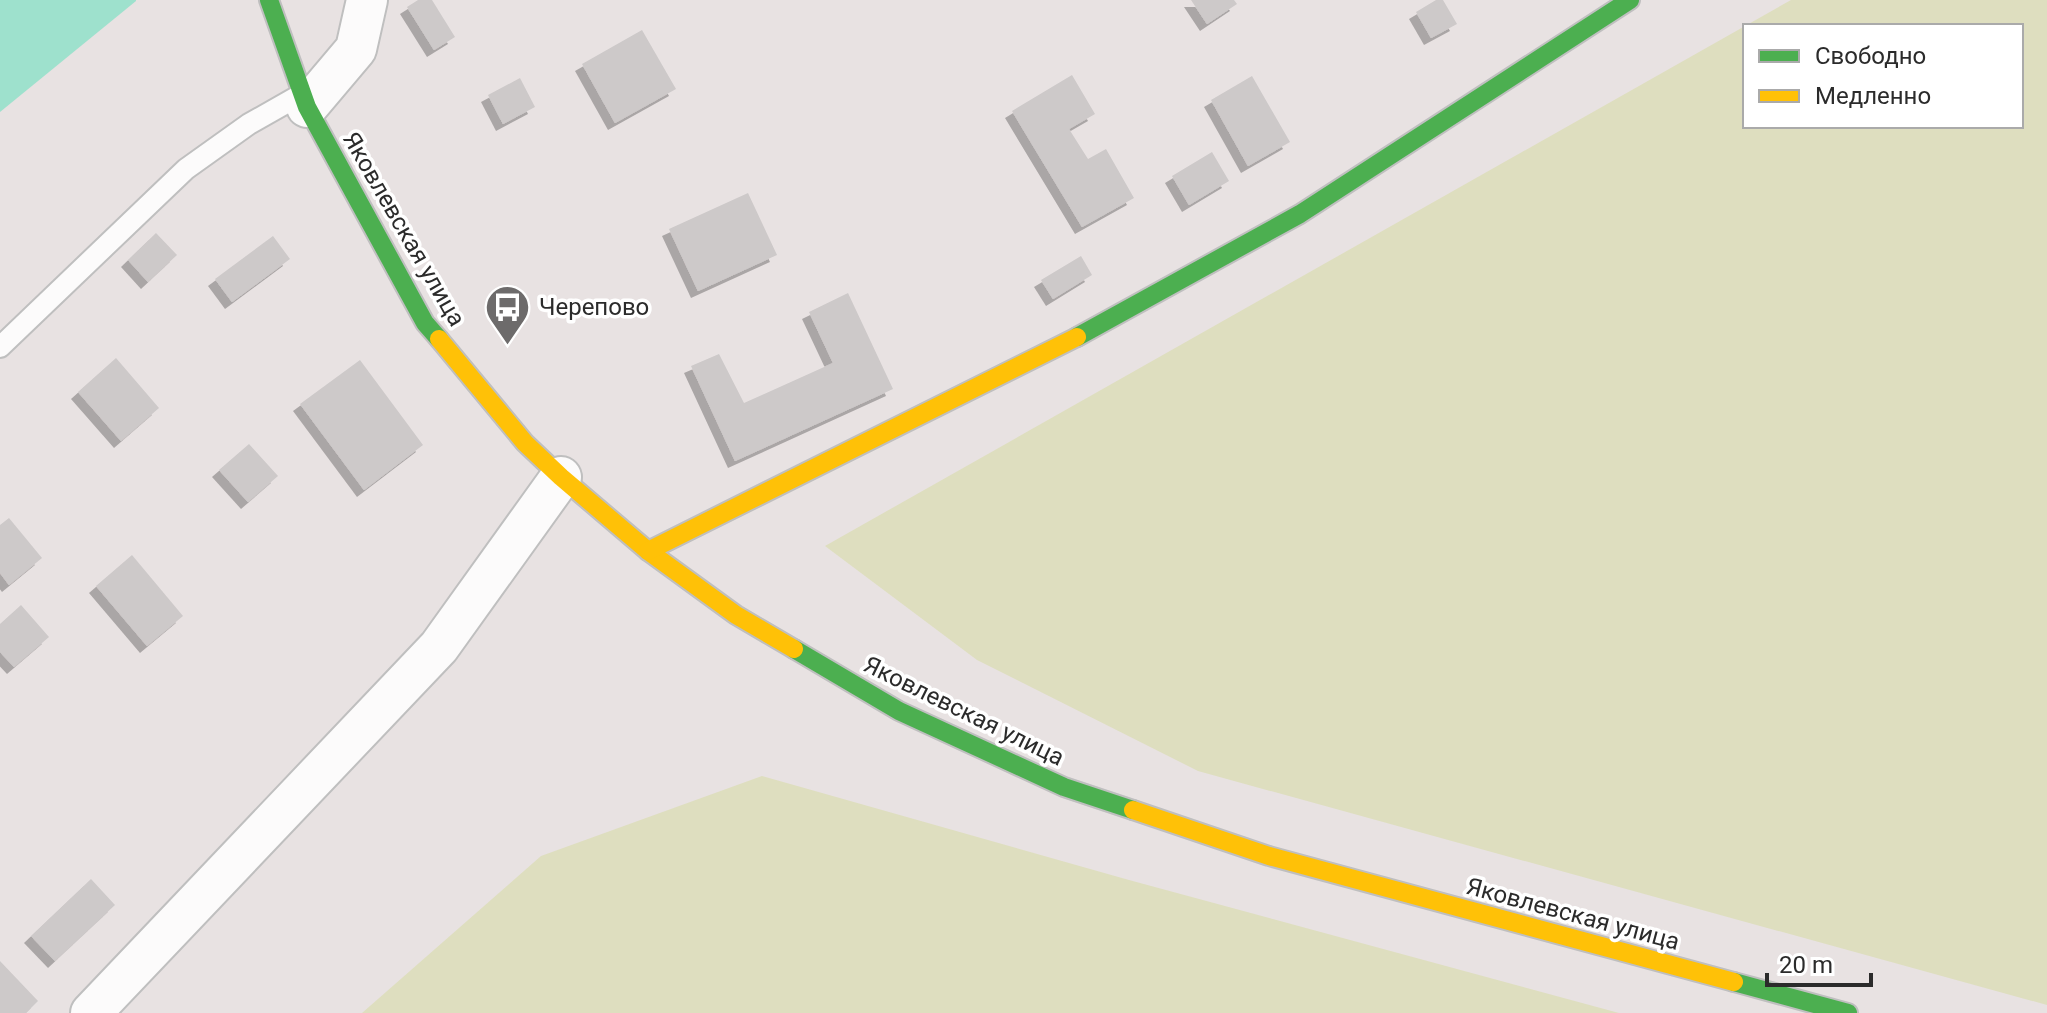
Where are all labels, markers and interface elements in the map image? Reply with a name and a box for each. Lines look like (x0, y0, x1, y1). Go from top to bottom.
legend (1743, 24, 2023, 128)
text: Свободно (1815, 42, 1926, 70)
text: Медленно (1815, 82, 1931, 110)
street label: Яковлевская улица (337, 127, 471, 331)
bus stop icon: Черепово (484, 283, 532, 346)
place label: Черепово (539, 293, 649, 321)
street label: Яковлевская улица (859, 650, 1069, 772)
street label: Яковлевская улица (1463, 872, 1683, 956)
scale bar (1767, 937, 1871, 987)
text: 20 m (1779, 951, 1833, 979)

